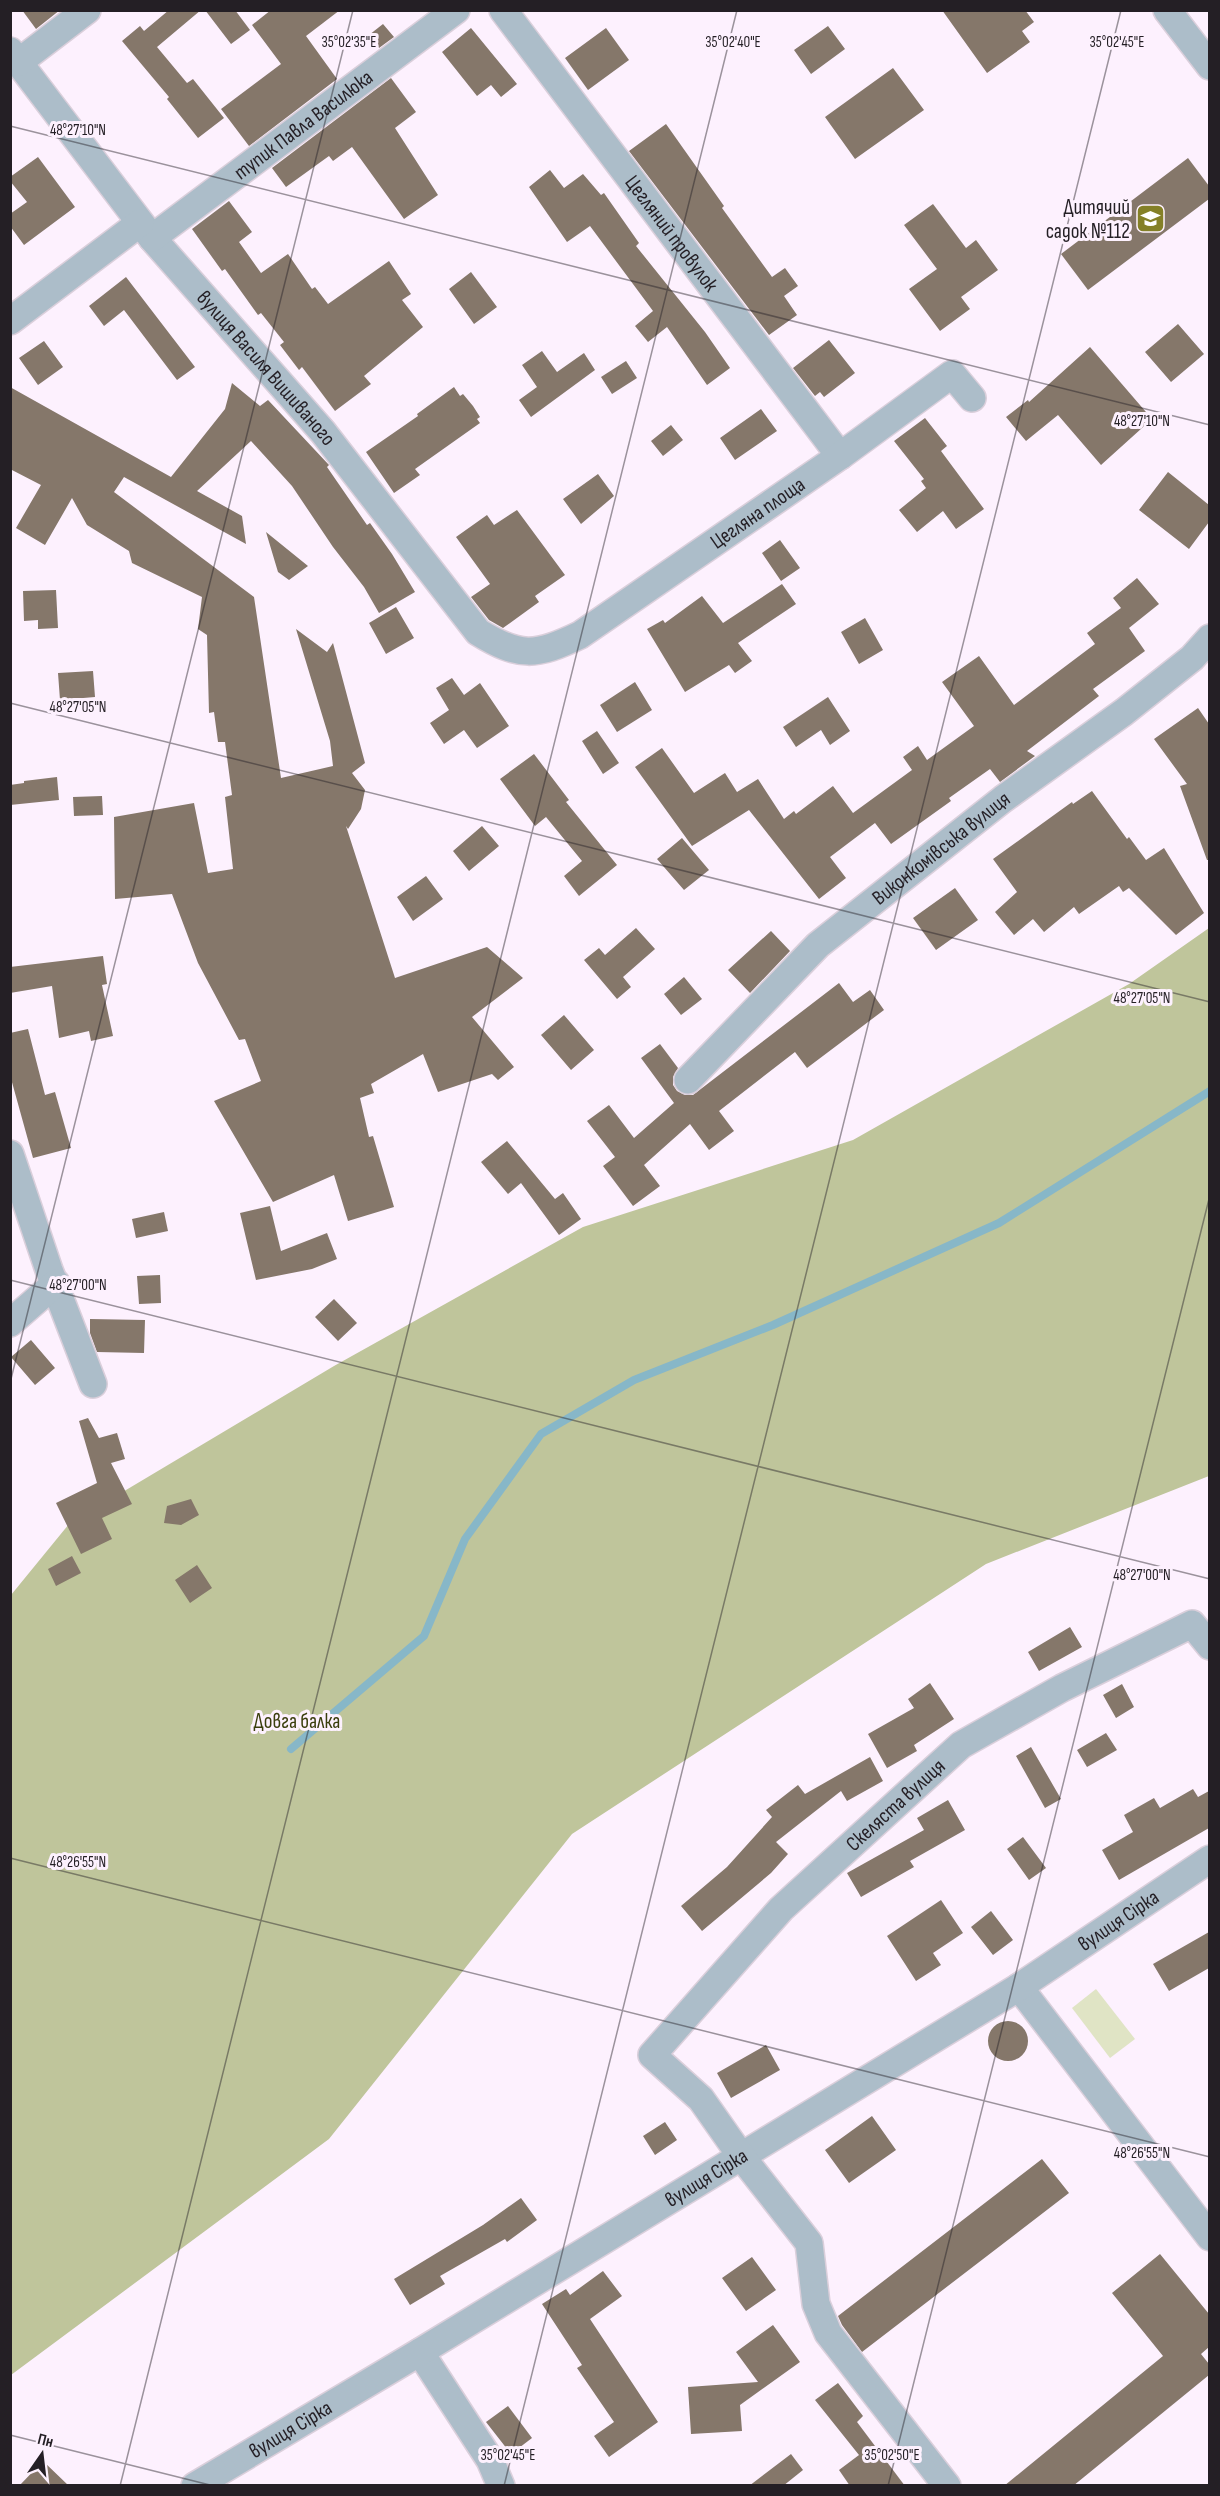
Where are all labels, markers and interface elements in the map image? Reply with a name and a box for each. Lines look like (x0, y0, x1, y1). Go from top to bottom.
text: 35°02'35"E (322, 33, 376, 52)
text: 35°02'40"E (705, 33, 761, 52)
text: 35°02'45"E (1090, 33, 1144, 52)
street label: тупик Павла Василюка (229, 65, 378, 185)
text: 48°27'10"N (50, 121, 106, 140)
street label: Цегляний провулок (619, 171, 723, 297)
place label: Дитячий садок №112 (1046, 195, 1130, 244)
school or university icon: Дитячий садок №112 (1135, 203, 1167, 235)
street label: вулиця Василя Вишиваного (191, 286, 341, 451)
text: 48°27'10"N (1114, 412, 1170, 431)
street label: Цегляна площа (706, 472, 810, 555)
text: 48°27'05"N (50, 698, 106, 717)
street label: Виконкомівська вулиця (867, 786, 1015, 910)
text: 48°27'05"N (1114, 989, 1170, 1008)
text: 48°27'00"N (49, 1276, 107, 1295)
text: 48°27'00"N (1113, 1566, 1171, 1585)
park label: Довга балка (254, 1709, 340, 1734)
street label: Скеляста вулиця (841, 1754, 950, 1857)
text: 48°26'55"N (50, 1853, 106, 1872)
street label: вулиця Сірка (1074, 1885, 1164, 1957)
street label: вулиця Сірка (661, 2143, 752, 2213)
text: 48°26'55"N (1114, 2144, 1170, 2163)
street label: вулиця Сірка (245, 2395, 337, 2464)
north arrow (12, 2424, 72, 2484)
text: Пн (35, 2430, 55, 2452)
text: 35°02'45"E (481, 2446, 535, 2465)
text: 35°02'50"E (864, 2446, 920, 2465)

